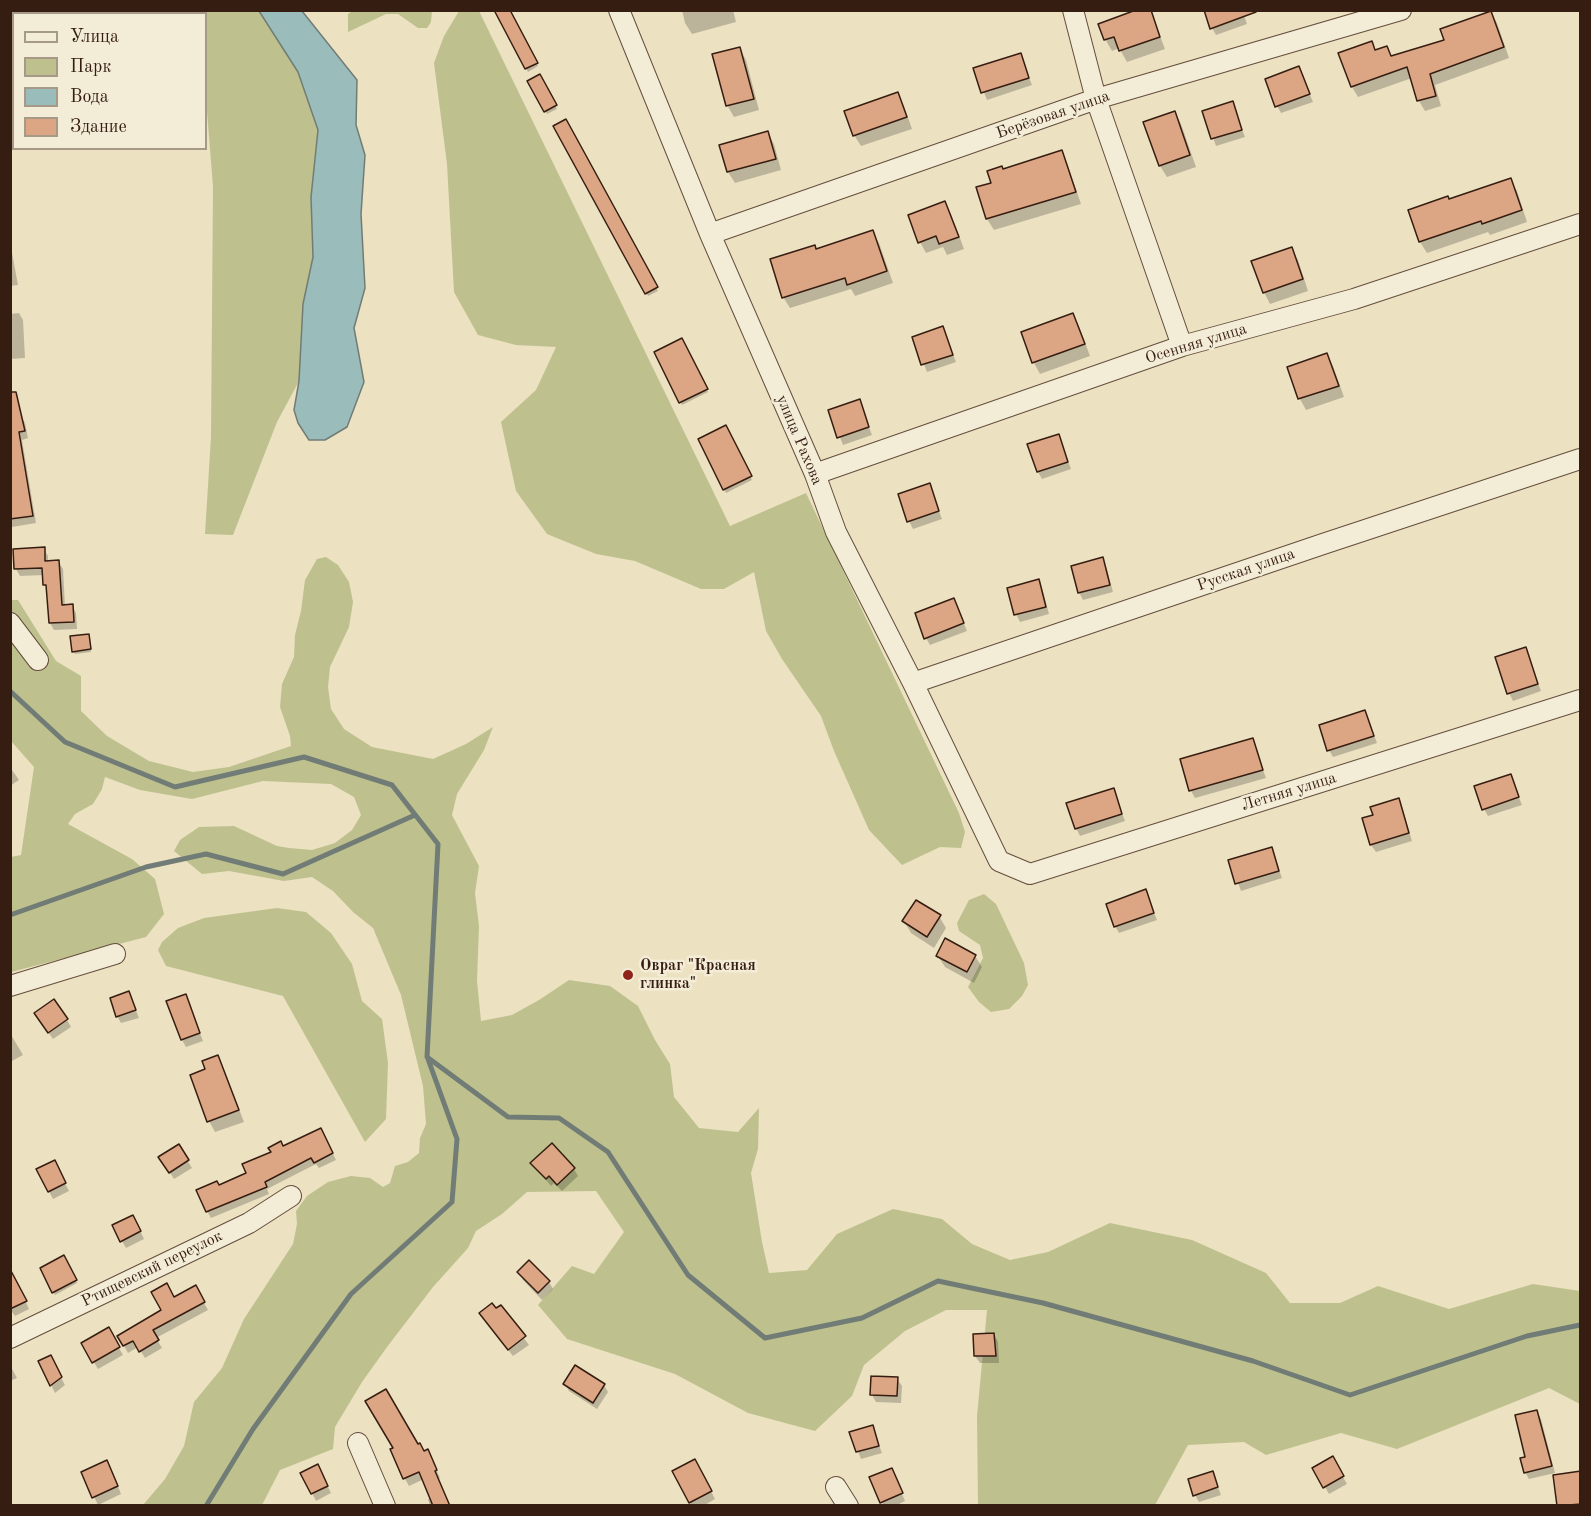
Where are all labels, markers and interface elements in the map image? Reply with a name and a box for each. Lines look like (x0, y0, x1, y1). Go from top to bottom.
legend (12, 12, 207, 150)
text: Улица (70, 28, 119, 46)
text: Парк (70, 58, 111, 76)
street label: Берёзовая улица (994, 87, 1112, 143)
text: Вода (70, 88, 109, 106)
text: Здание (70, 118, 127, 136)
street label: Осенняя улица (1143, 319, 1249, 369)
street label: улица Рахова (771, 392, 827, 488)
street label: Русская улица (1195, 544, 1297, 596)
street label: Летняя улица (1239, 768, 1339, 816)
place label: Овраг "Красная глинка" (640, 956, 756, 994)
marker: Овраг "Красная глинка" (621, 968, 635, 982)
street label: Ртищевский переулок (78, 1227, 226, 1311)

